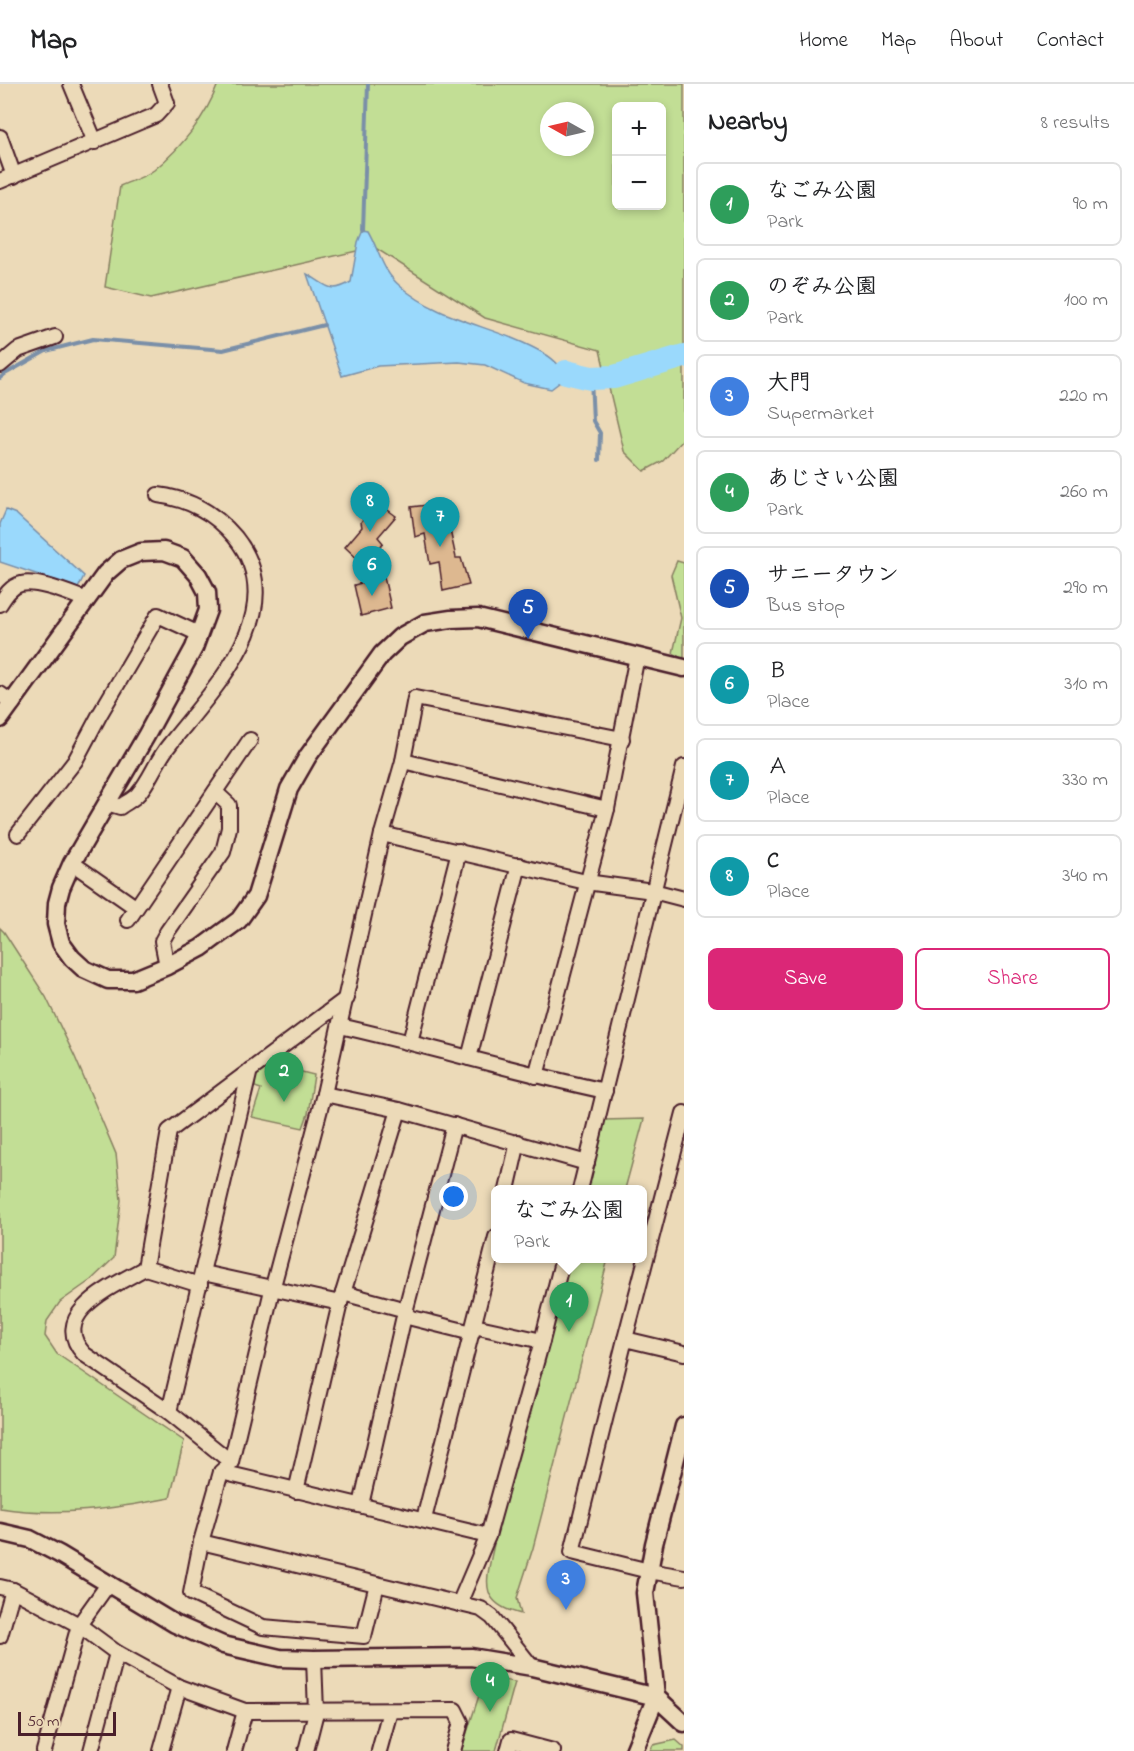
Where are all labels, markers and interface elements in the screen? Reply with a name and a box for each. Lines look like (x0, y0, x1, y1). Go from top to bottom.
text: Map (30, 21, 77, 62)
text: Home (799, 26, 848, 56)
text: Map (881, 26, 916, 56)
text: About (949, 26, 1003, 56)
text: Contact (1036, 26, 1104, 56)
north arrow (540, 102, 594, 156)
map controls (612, 102, 666, 210)
button: + (612, 102, 666, 156)
text: Nearby (708, 104, 787, 142)
text: 8 results (1041, 109, 1110, 138)
button: − (612, 156, 666, 210)
text: なごみ公園 (767, 176, 877, 208)
text: 1 (726, 190, 733, 219)
text: 90 m (1073, 190, 1108, 219)
text: Park (767, 208, 803, 237)
text: のぞみ公園 (767, 272, 877, 304)
text: 2 (725, 286, 734, 315)
text: 100 m (1064, 286, 1108, 315)
text: Park (767, 304, 803, 333)
text: 大門 (767, 368, 811, 400)
text: 3 (725, 382, 734, 411)
text: 220 m (1059, 382, 1108, 411)
text: Supermarket (767, 400, 874, 429)
text: あじさい公園 (767, 464, 899, 496)
text: 4 (725, 478, 734, 507)
text: 260 m (1060, 478, 1108, 507)
pin: 8 (350, 482, 389, 532)
text: Park (767, 496, 803, 525)
pin: 7 (420, 498, 460, 547)
pin: 6 (352, 546, 392, 596)
text: サニータウン (767, 560, 899, 592)
text: 5 (724, 574, 735, 603)
text: 290 m (1063, 574, 1108, 603)
pin: 5 (508, 590, 548, 639)
text: Bus stop (767, 592, 845, 621)
text: Ｂ (767, 656, 789, 688)
text: 6 (725, 670, 734, 699)
text: 310 m (1064, 670, 1108, 699)
text: Place (767, 688, 809, 717)
text: Ａ (767, 752, 789, 784)
text: 7 (725, 766, 734, 795)
text: 330 m (1062, 766, 1108, 795)
text: Place (767, 784, 809, 813)
text: C (767, 846, 779, 878)
text: 8 (726, 862, 733, 891)
text: 340 m (1062, 862, 1108, 891)
text: Place (767, 878, 809, 907)
button: Save (708, 948, 903, 1010)
button: Share (915, 948, 1110, 1010)
pin: 2 (264, 1052, 304, 1102)
your location (439, 1182, 468, 1211)
popup (491, 1185, 647, 1263)
text: なごみ公園 (514, 1196, 624, 1228)
text: Park (514, 1228, 550, 1257)
pin: 1 (550, 1282, 588, 1332)
pin: 3 (546, 1560, 586, 1610)
pin: 4 (470, 1662, 510, 1712)
scale bar (18, 1709, 116, 1736)
text: 50 m (27, 1710, 59, 1734)

